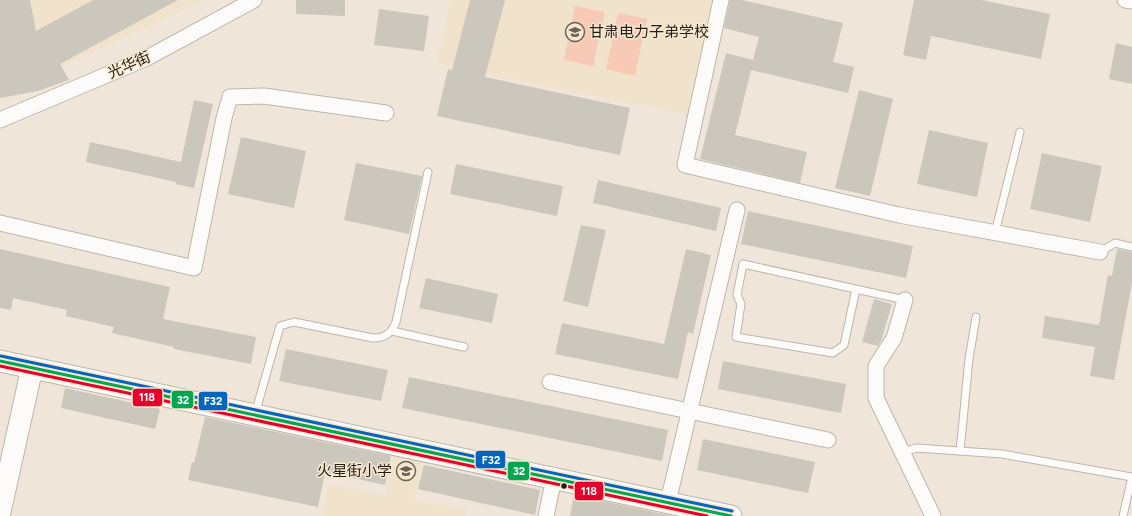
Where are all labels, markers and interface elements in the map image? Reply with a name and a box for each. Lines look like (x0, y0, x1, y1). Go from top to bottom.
school or university icon: 甘肃电力子弟学校 (564, 21, 586, 43)
place label: 甘肃电力子弟学校 (589, 23, 709, 41)
street label: 光华街 (105, 48, 153, 82)
line badge: 118 (132, 388, 163, 407)
line badge: 32 (171, 390, 194, 409)
text: 118 (139, 391, 155, 404)
line badge: F32 (198, 391, 228, 411)
text: 32 (177, 394, 189, 407)
text: F32 (204, 395, 222, 408)
line badge: F32 (475, 450, 506, 469)
text: F32 (482, 454, 500, 467)
school or university icon: 火星街小学 (395, 460, 417, 482)
line badge: 32 (507, 461, 530, 481)
place label: 火星街小学 (317, 462, 392, 480)
text: 32 (513, 465, 525, 478)
unlabelled marker (559, 481, 569, 491)
line badge: 118 (574, 481, 604, 501)
text: 118 (581, 485, 597, 498)

